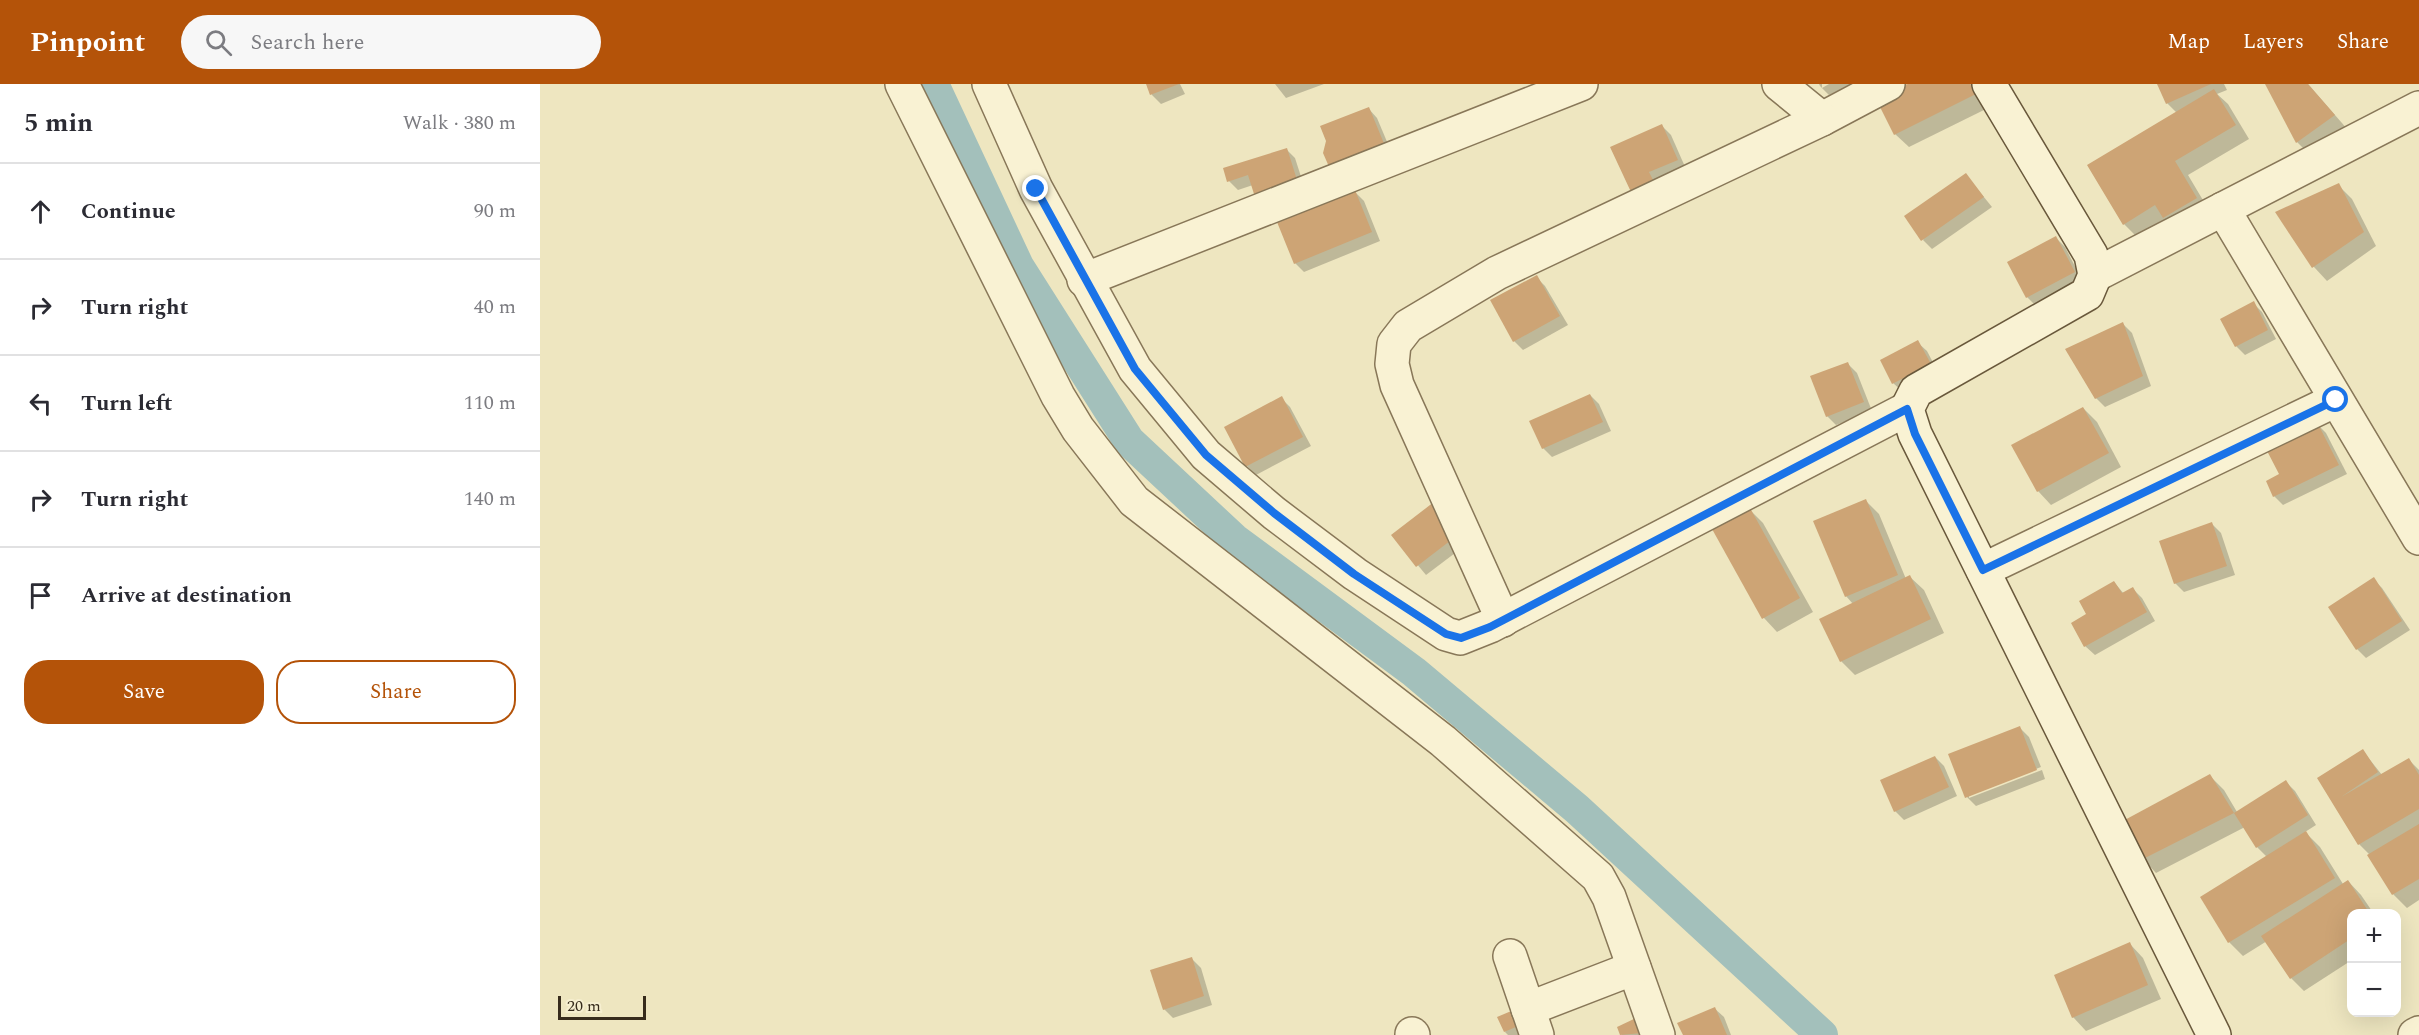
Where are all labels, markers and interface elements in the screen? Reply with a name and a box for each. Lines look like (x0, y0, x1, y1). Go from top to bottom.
search box (181, 15, 601, 69)
text: Pinpoint (30, 21, 145, 64)
icon: search (202, 26, 235, 59)
text: Search here (250, 26, 364, 59)
text: Map (2168, 26, 2210, 58)
text: Layers (2243, 26, 2304, 58)
text: Share (2337, 26, 2389, 58)
text: 5 min (24, 103, 93, 143)
text: Walk · 380 m (403, 108, 516, 138)
route end (1022, 175, 1048, 201)
icon: ahead (24, 195, 57, 228)
text: Continue (81, 195, 176, 228)
text: 90 m (474, 196, 516, 226)
icon: right (24, 291, 57, 324)
text: Turn right (81, 291, 188, 324)
text: 40 m (474, 292, 516, 322)
route start (2322, 386, 2348, 412)
icon: left (24, 387, 57, 420)
text: Turn left (81, 387, 173, 420)
text: 110 m (464, 388, 516, 418)
icon: right (24, 483, 57, 516)
text: Turn right (81, 483, 188, 516)
text: 140 m (464, 484, 516, 514)
icon: arrive (24, 579, 57, 612)
text: Arrive at destination (81, 579, 292, 612)
button: Save (24, 660, 264, 724)
button: Share (276, 660, 516, 724)
map controls (2347, 909, 2401, 1017)
button: + (2347, 909, 2401, 963)
button: − (2347, 963, 2401, 1017)
scale bar (558, 993, 646, 1020)
text: 20 m (567, 994, 601, 1018)

